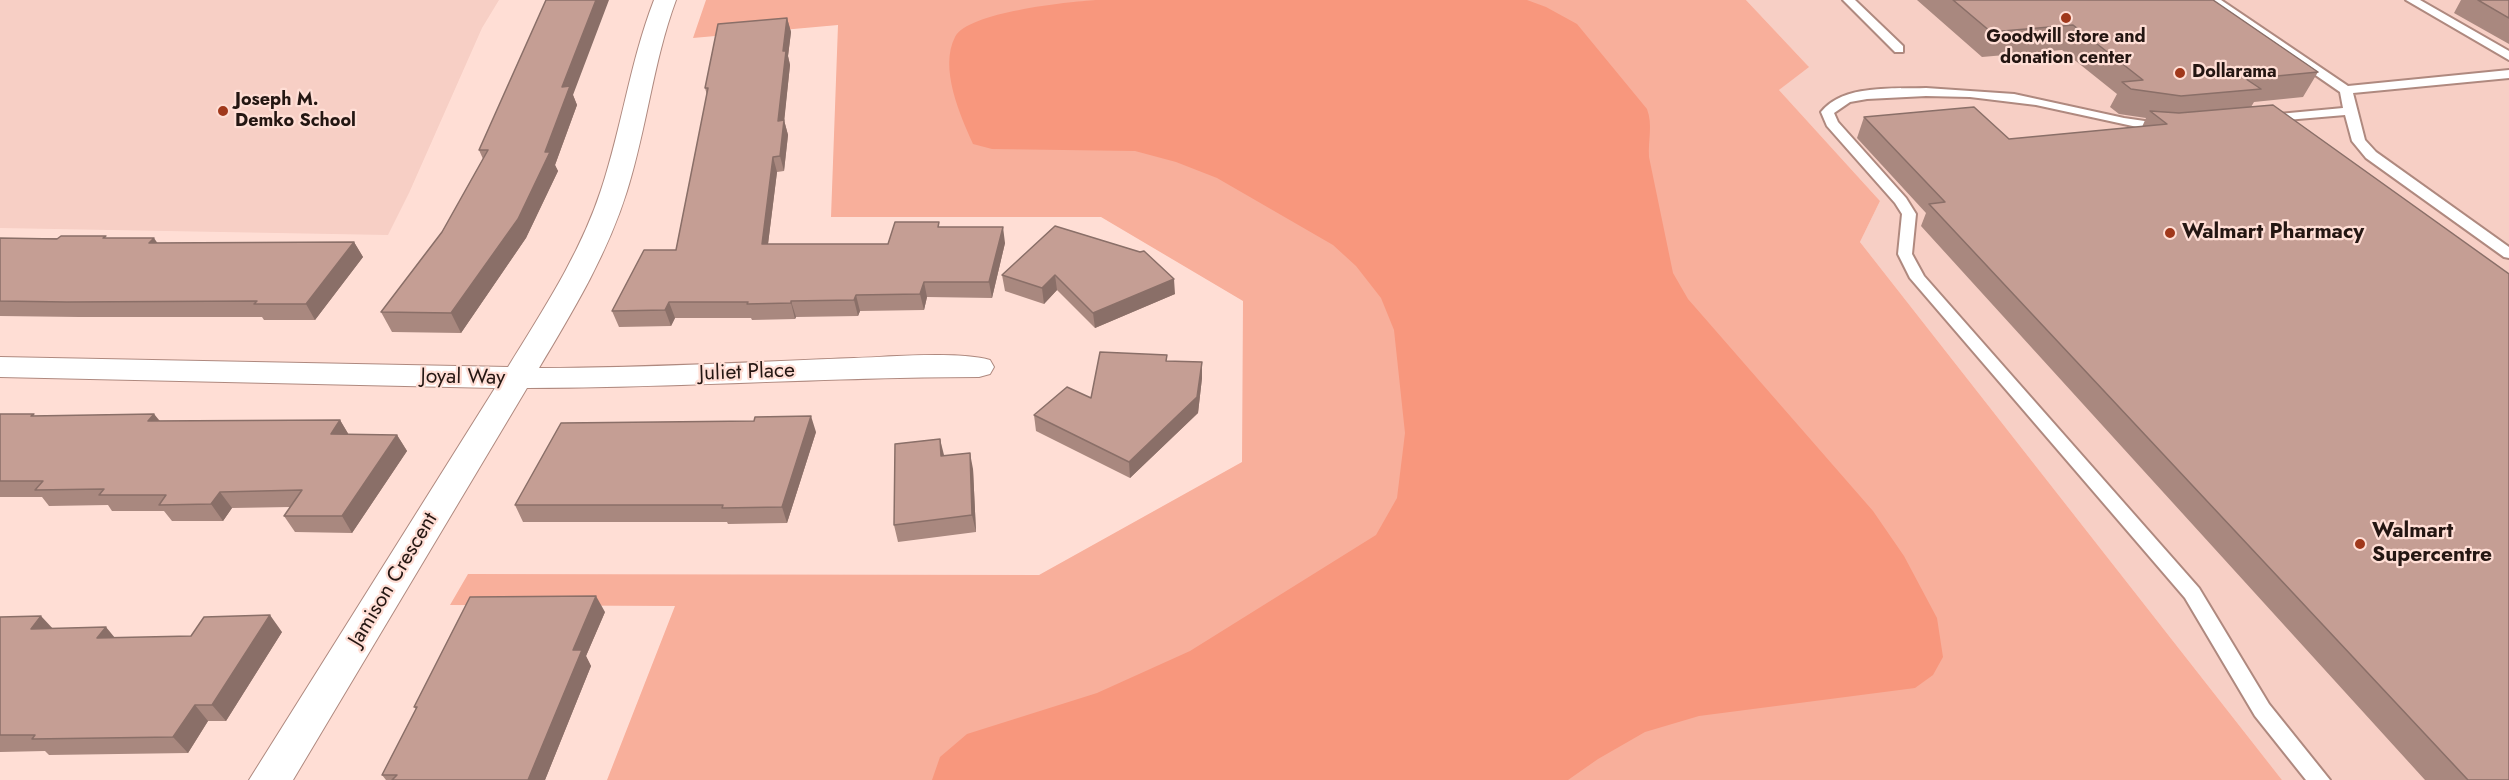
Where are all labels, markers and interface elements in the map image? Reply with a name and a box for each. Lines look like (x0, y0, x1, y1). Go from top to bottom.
marker: Goodwill store and donation center (2059, 11, 2073, 25)
place label: Goodwill store and donation center (1986, 27, 2146, 70)
place label: Dollarama (2192, 62, 2277, 84)
marker: Dollarama (2173, 66, 2187, 80)
place label: Joseph M. Demko School (235, 90, 356, 132)
marker: Joseph M. Demko School (216, 104, 230, 118)
place label: Walmart Pharmacy (2182, 220, 2364, 246)
marker: Walmart Pharmacy (2163, 226, 2177, 240)
street label: Juliet Place (699, 359, 795, 387)
street label: Joyal Way (420, 365, 506, 391)
street label: Jamison Crescent (344, 508, 444, 652)
place label: Walmart Supercentre (2372, 519, 2492, 569)
marker: Walmart Supercentre (2353, 537, 2367, 551)

